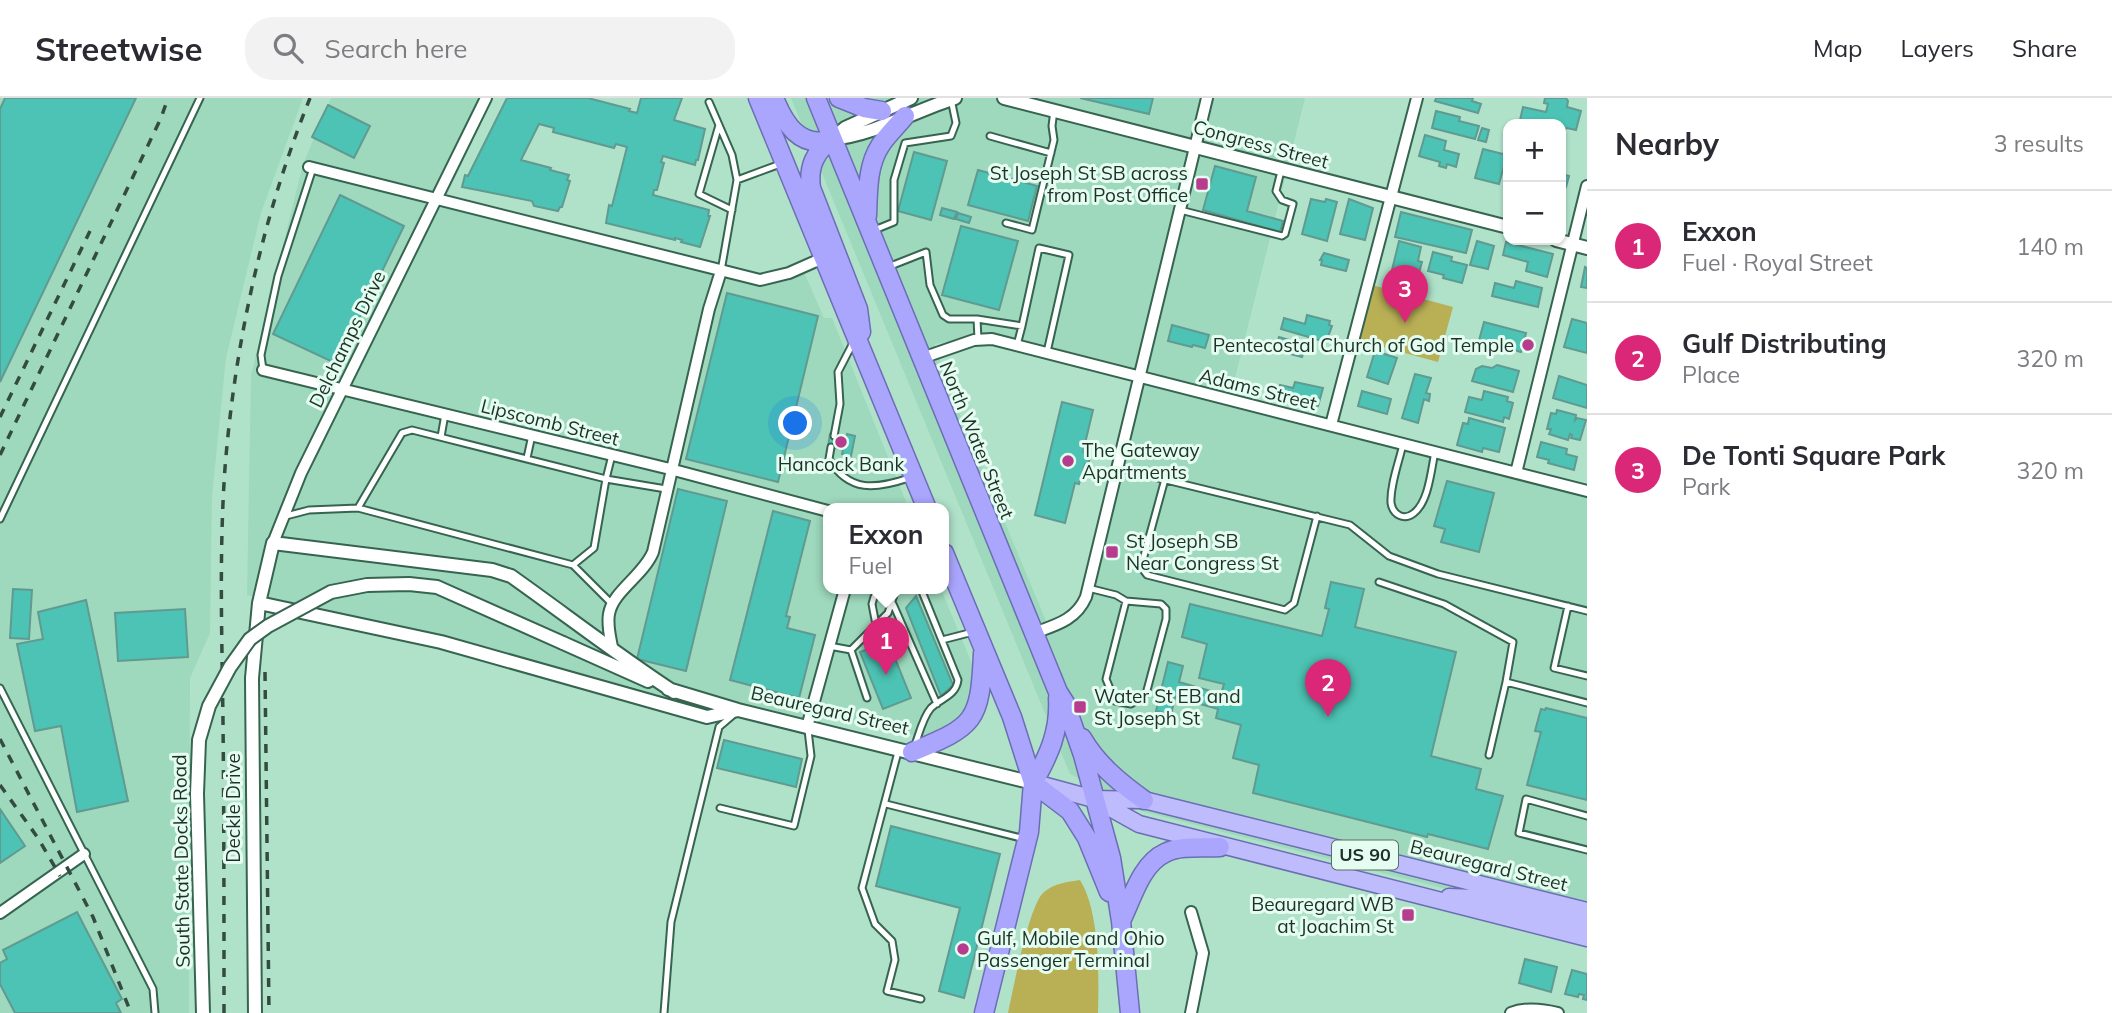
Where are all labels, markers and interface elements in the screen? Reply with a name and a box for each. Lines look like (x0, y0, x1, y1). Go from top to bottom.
search box (245, 17, 735, 80)
text: Streetwise (35, 28, 203, 69)
icon: search (269, 29, 307, 67)
text: Search here (325, 32, 467, 65)
text: Map (1813, 33, 1862, 63)
text: Layers (1900, 33, 1974, 63)
text: Share (2012, 33, 2077, 63)
street label: Congress Street (1191, 114, 1332, 174)
map controls (1503, 119, 1566, 245)
button: + (1503, 119, 1566, 182)
text: Nearby (1615, 125, 1719, 163)
text: 3 results (1994, 129, 2084, 158)
place label: St Joseph St SB across from Post Office (990, 161, 1188, 207)
marker: St Joseph St SB across from Post Office (1194, 176, 1210, 192)
button: − (1503, 182, 1566, 245)
text: Exxon (1682, 215, 1757, 248)
text: 1 (1631, 232, 1645, 261)
text: 140 m (2016, 232, 2084, 261)
text: Fuel · Royal Street (1682, 248, 1873, 277)
pin: 3 (1382, 265, 1428, 323)
street label: Delchamps Drive (303, 267, 391, 411)
text: Gulf Distributing (1682, 327, 1887, 360)
place label: Pentecostal Church of God Temple (1213, 333, 1514, 357)
marker: Pentecostal Church of God Temple (1520, 337, 1536, 353)
text: 2 (1631, 344, 1645, 373)
text: 320 m (2016, 344, 2084, 373)
street label: North Water Street (934, 358, 1020, 523)
text: Place (1682, 360, 1740, 389)
street label: Adams Street (1197, 363, 1320, 415)
street label: Lipscomb Street (479, 393, 622, 451)
your location (778, 406, 812, 440)
marker: Hancock Bank (833, 434, 849, 450)
place label: The Gateway Apartments (1082, 438, 1200, 484)
text: De Tonti Square Park (1682, 439, 1945, 472)
place label: Hancock Bank (778, 452, 904, 476)
marker: The Gateway Apartments (1060, 453, 1076, 469)
text: 3 (1631, 456, 1645, 485)
text: 320 m (2016, 456, 2084, 485)
text: Park (1682, 472, 1730, 501)
popup (823, 503, 949, 594)
text: Exxon (849, 518, 923, 551)
place label: St Joseph SB Near Congress St (1126, 529, 1279, 575)
marker: St Joseph SB Near Congress St (1104, 544, 1120, 560)
text: Fuel (849, 551, 893, 580)
pin: 1 (863, 617, 909, 675)
pin: 2 (1305, 659, 1351, 717)
street label: Beauregard Street (749, 680, 912, 740)
place label: Water St EB and St Joseph St (1094, 684, 1241, 730)
marker: Water St EB and St Joseph St (1072, 699, 1088, 715)
street label: Deckle Drive (221, 753, 245, 863)
street label: South State Docks Road (167, 754, 195, 968)
street label: Beauregard Street (1408, 834, 1570, 896)
road number: US 90 (1332, 840, 1398, 870)
place label: Beauregard WB at Joachim St (1251, 892, 1394, 938)
marker: Beauregard WB at Joachim St (1400, 907, 1416, 923)
place label: Gulf, Mobile and Ohio Passenger Terminal (977, 926, 1165, 972)
marker: Gulf, Mobile and Ohio Passenger Terminal (955, 941, 971, 957)

